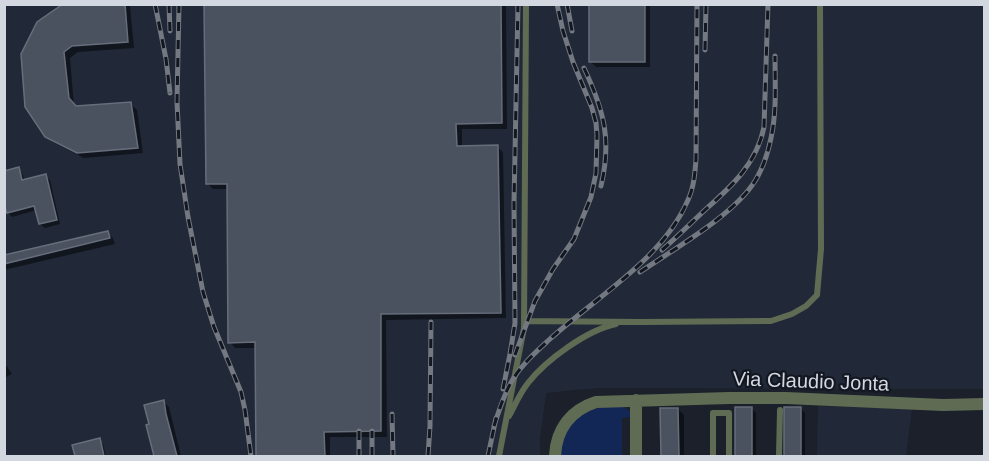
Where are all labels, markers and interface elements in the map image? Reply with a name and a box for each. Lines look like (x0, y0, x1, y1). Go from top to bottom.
street label: Via Claudio Jonta (732, 367, 890, 395)

